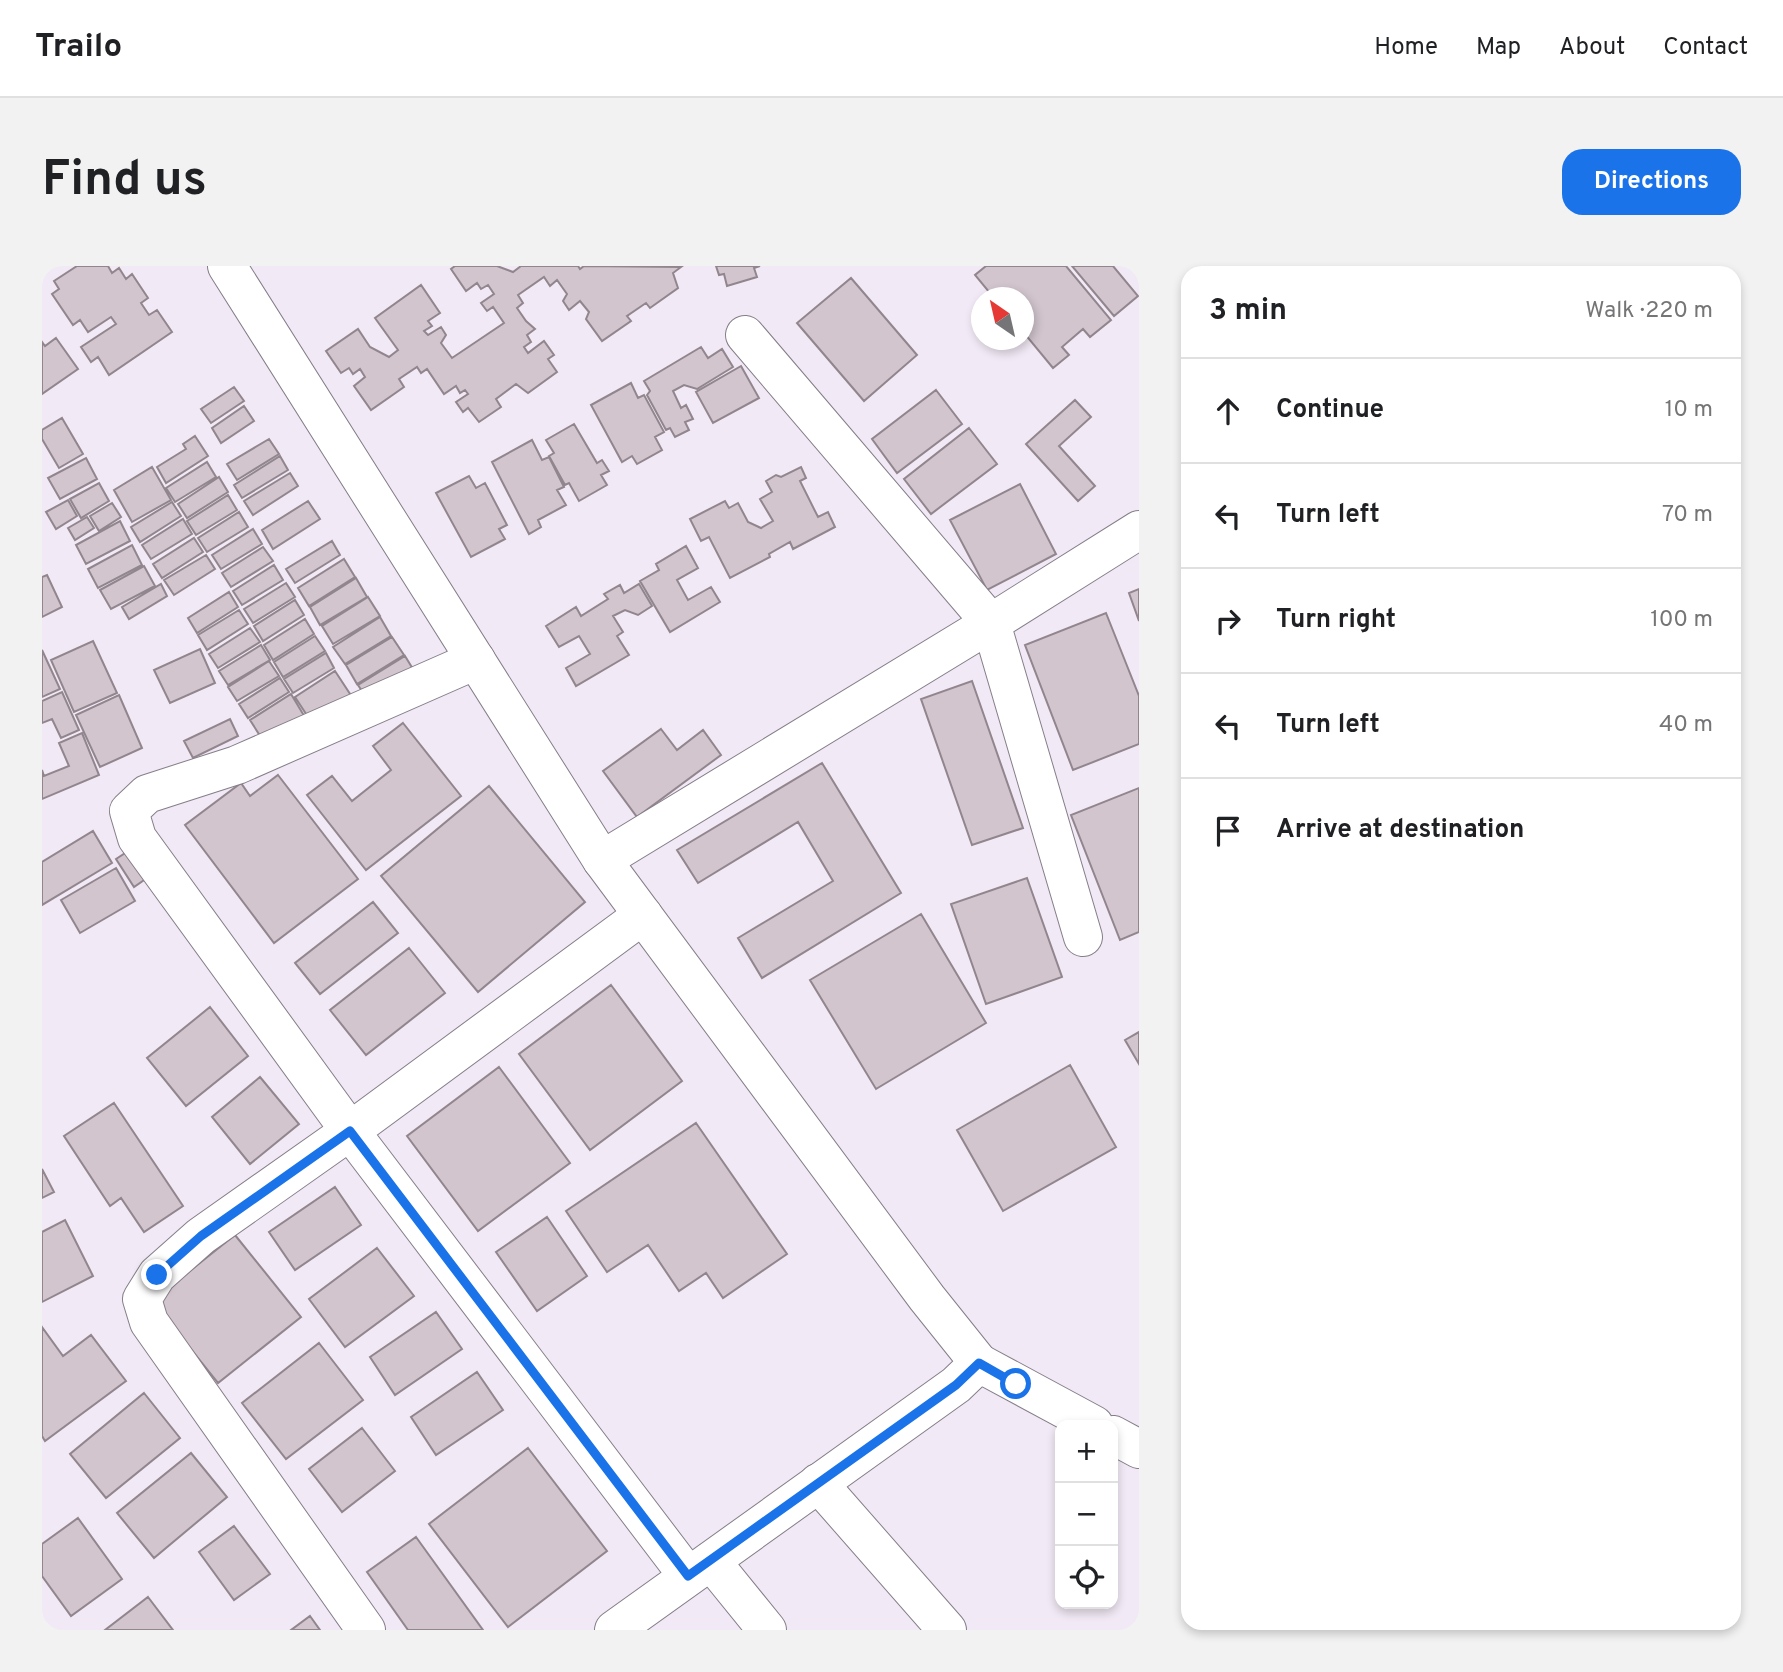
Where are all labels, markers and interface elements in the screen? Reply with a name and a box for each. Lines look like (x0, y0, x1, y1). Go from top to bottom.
text: Trailo (35, 27, 122, 69)
text: Home (1374, 33, 1438, 63)
text: Map (1476, 33, 1521, 63)
text: About (1559, 33, 1625, 63)
text: Contact (1663, 33, 1748, 63)
button: Directions (1562, 149, 1741, 215)
text: Find us (42, 151, 207, 213)
north arrow (971, 287, 1034, 350)
text: 3 min (1209, 293, 1287, 330)
text: Walk · 220 m (1585, 297, 1713, 326)
icon: ahead (1209, 392, 1247, 430)
text: Continue (1276, 394, 1384, 427)
text: 10 m (1665, 396, 1713, 425)
icon: left (1209, 497, 1247, 535)
text: Turn left (1276, 499, 1380, 532)
text: 70 m (1662, 501, 1713, 530)
icon: right (1209, 602, 1247, 640)
text: Turn right (1276, 604, 1396, 637)
text: 100 m (1650, 606, 1713, 635)
icon: left (1209, 707, 1247, 745)
text: Turn left (1276, 709, 1380, 742)
text: 40 m (1659, 711, 1713, 740)
icon: arrive (1209, 812, 1247, 850)
text: Arrive at destination (1276, 814, 1524, 847)
route end (141, 1259, 172, 1290)
route start (1000, 1368, 1031, 1399)
map controls (1055, 1420, 1118, 1609)
button: + (1055, 1420, 1118, 1483)
button: − (1055, 1483, 1118, 1546)
button: locate (1055, 1546, 1118, 1609)

